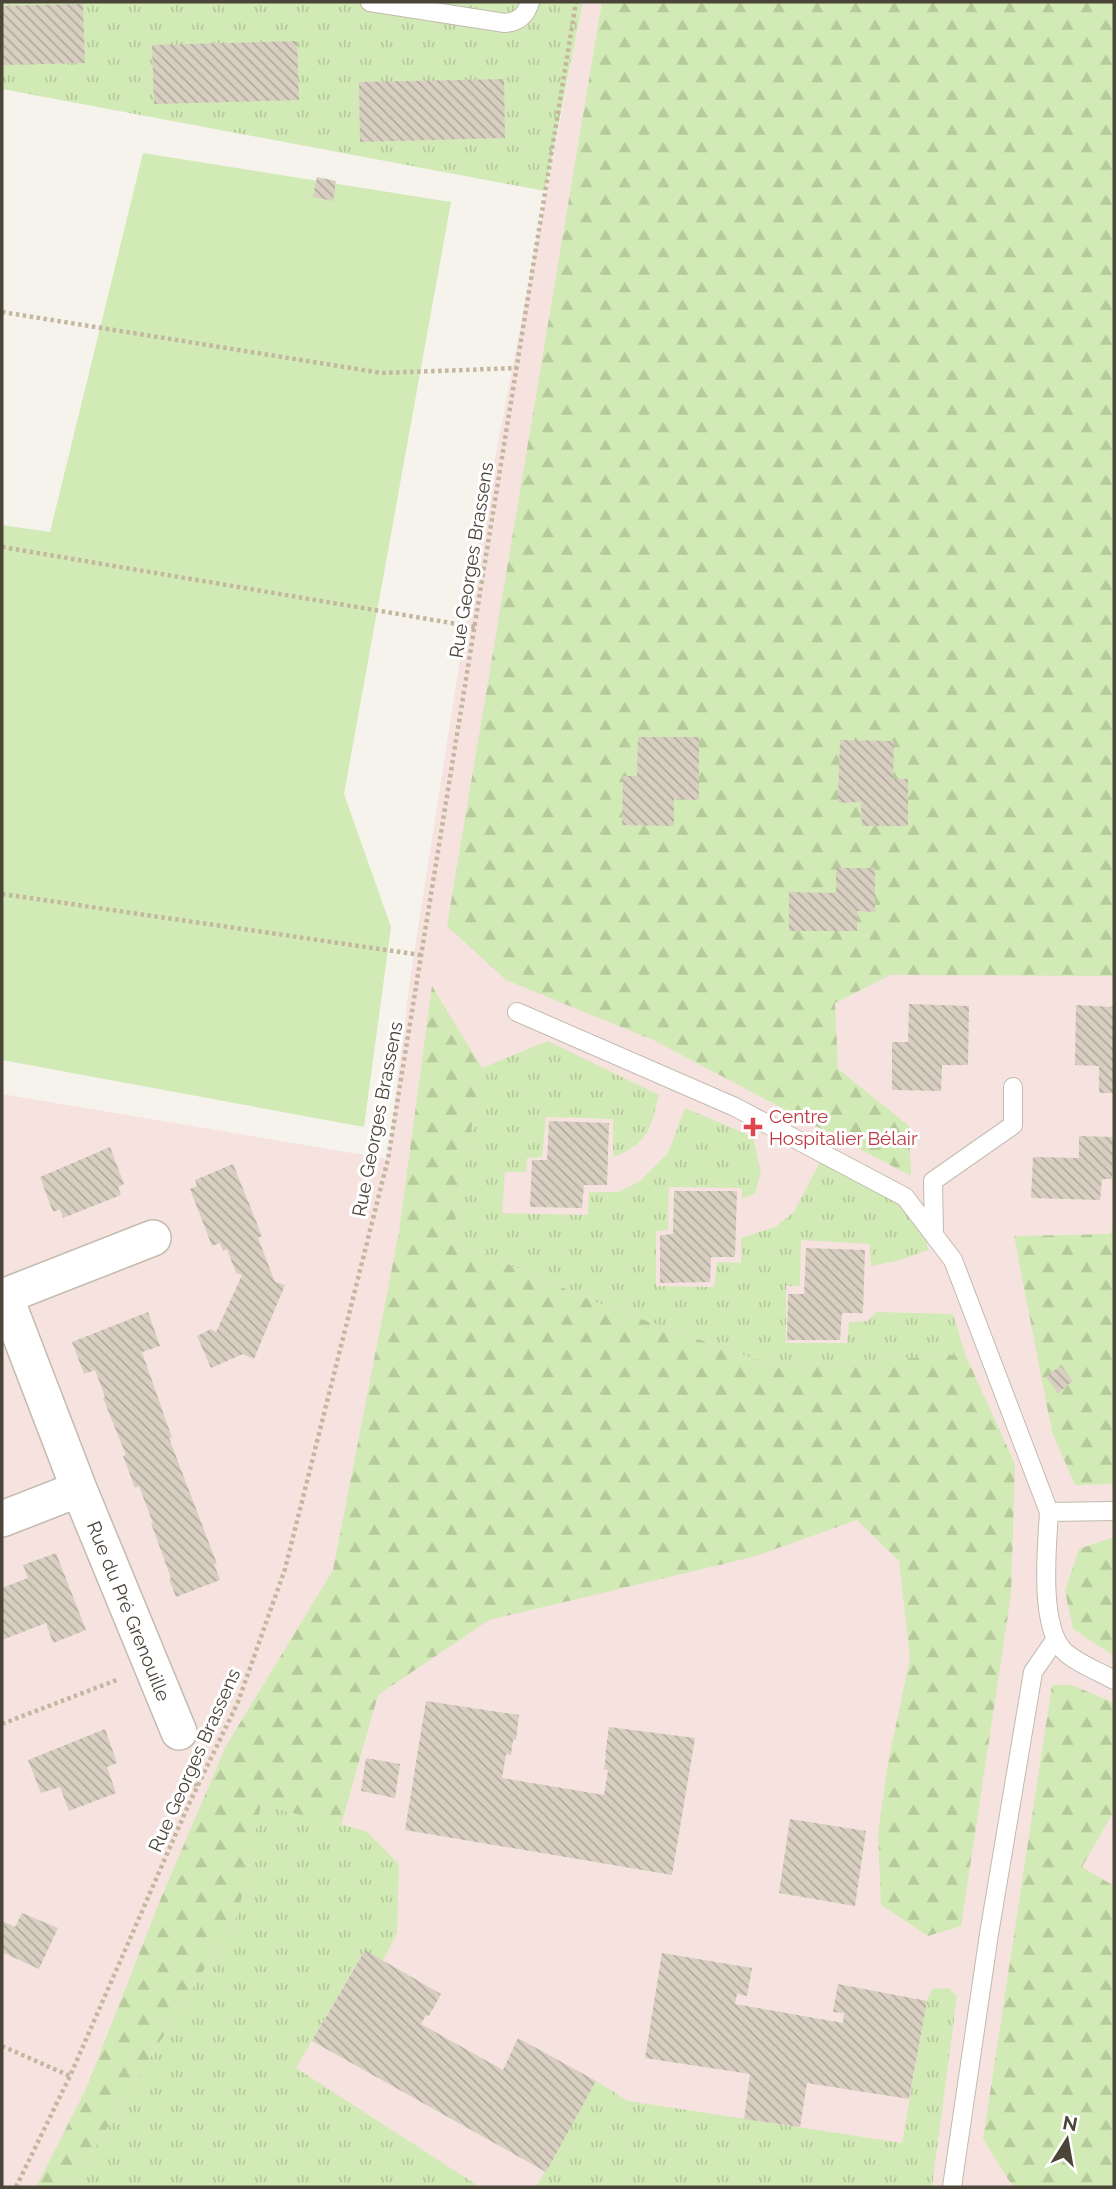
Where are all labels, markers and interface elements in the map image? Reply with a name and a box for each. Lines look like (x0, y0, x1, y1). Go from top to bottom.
street label: Rue Georges Brassens (445, 460, 497, 660)
street label: Rue Georges Brassens (347, 1020, 407, 1218)
place label: Centre Hospitalier Bélair (769, 1105, 918, 1149)
marker: Centre Hospitalier Bélair (743, 1117, 763, 1137)
street label: Rue du Pré Grenouille (83, 1518, 175, 1704)
street label: Rue Georges Brassens (144, 1665, 244, 1855)
north arrow (1032, 2105, 1102, 2175)
text: N (1061, 2111, 1079, 2135)

